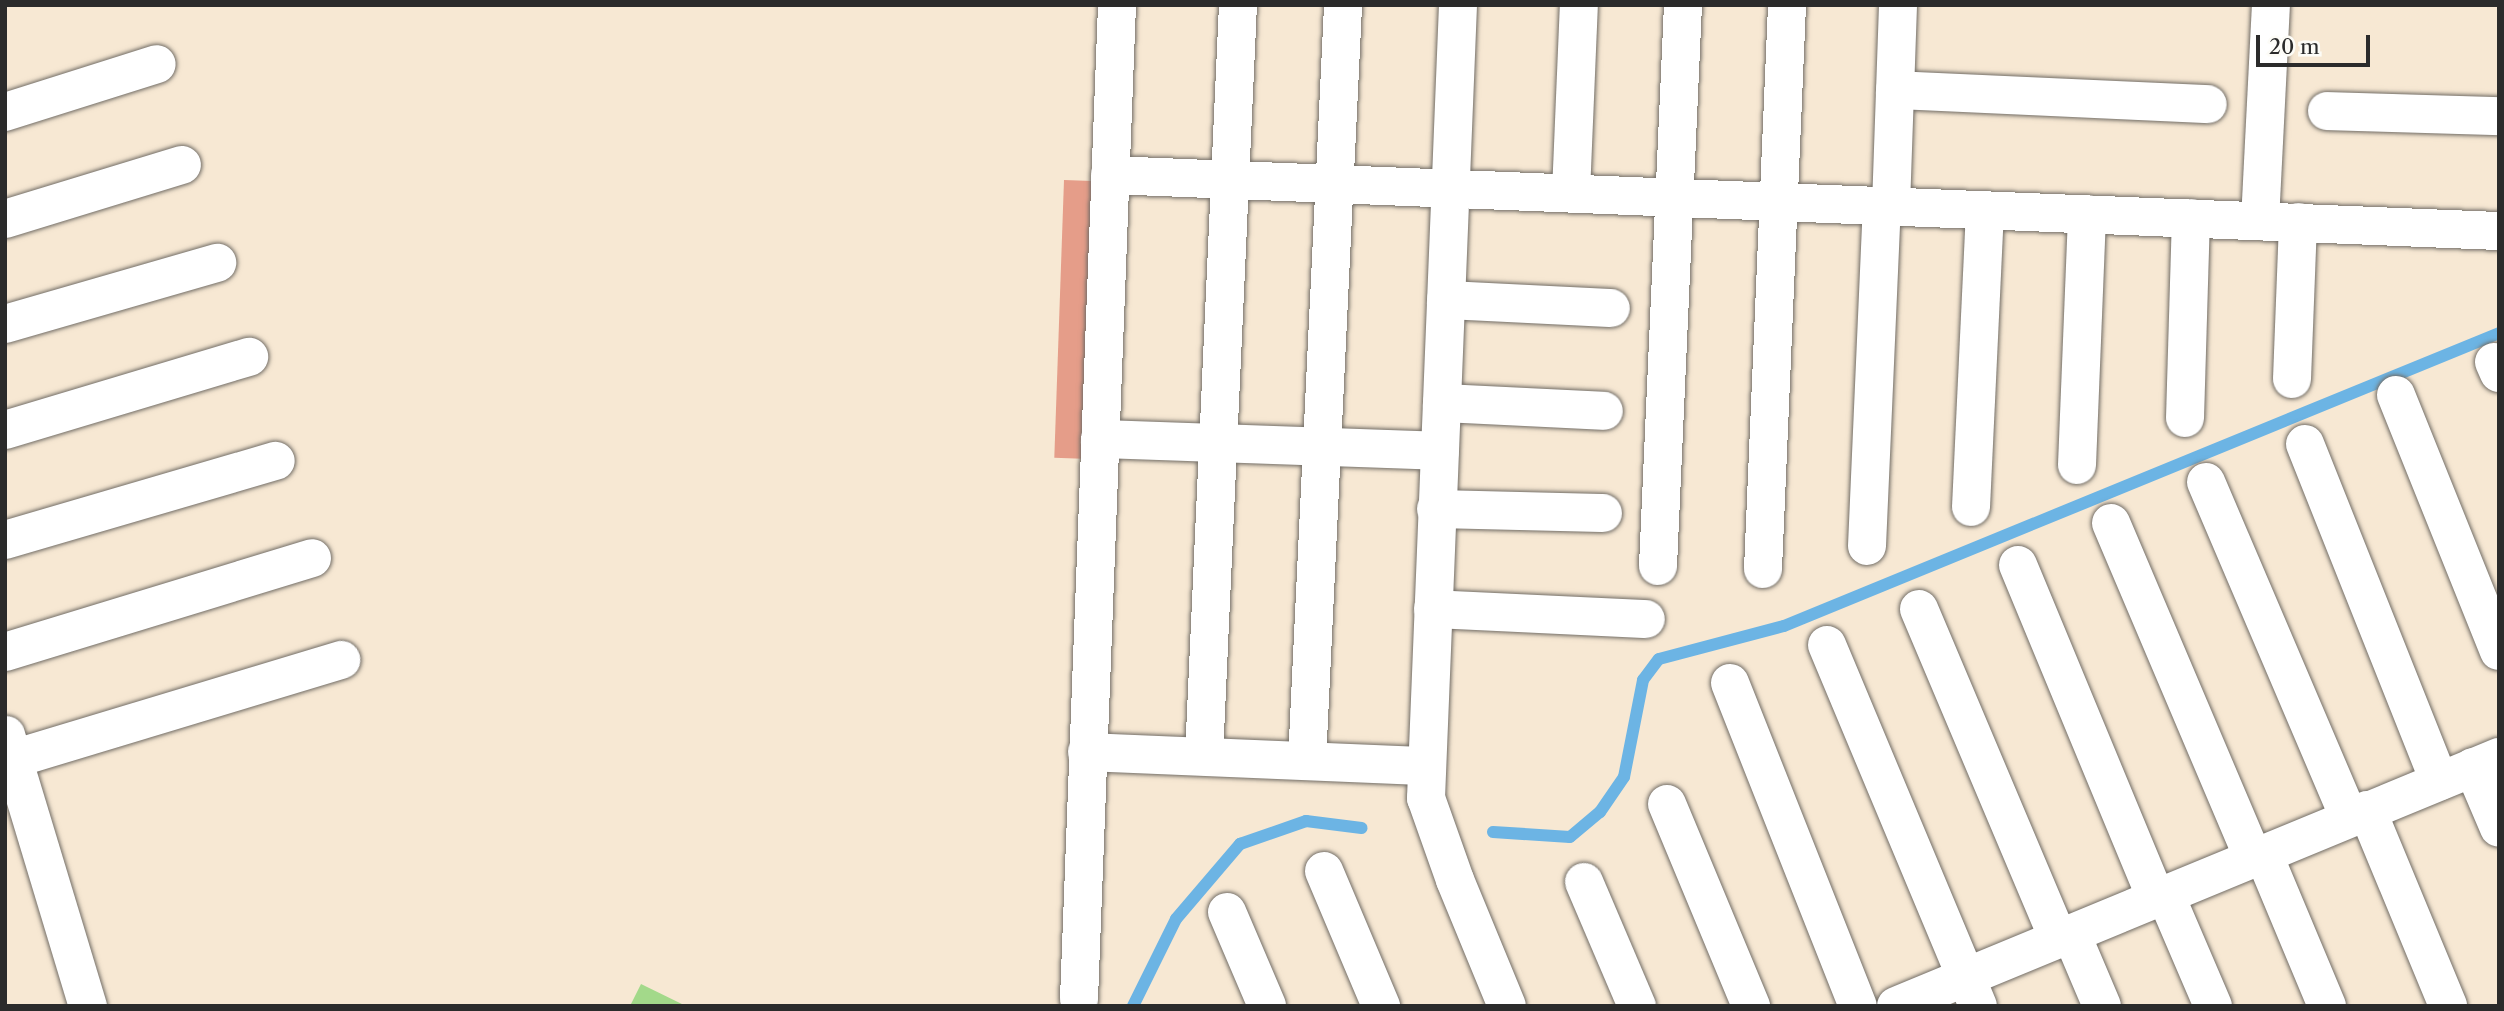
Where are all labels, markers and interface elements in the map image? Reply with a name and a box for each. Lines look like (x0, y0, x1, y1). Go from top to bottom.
scale bar (2259, 21, 2373, 65)
text: 20 m (2269, 34, 2320, 59)

